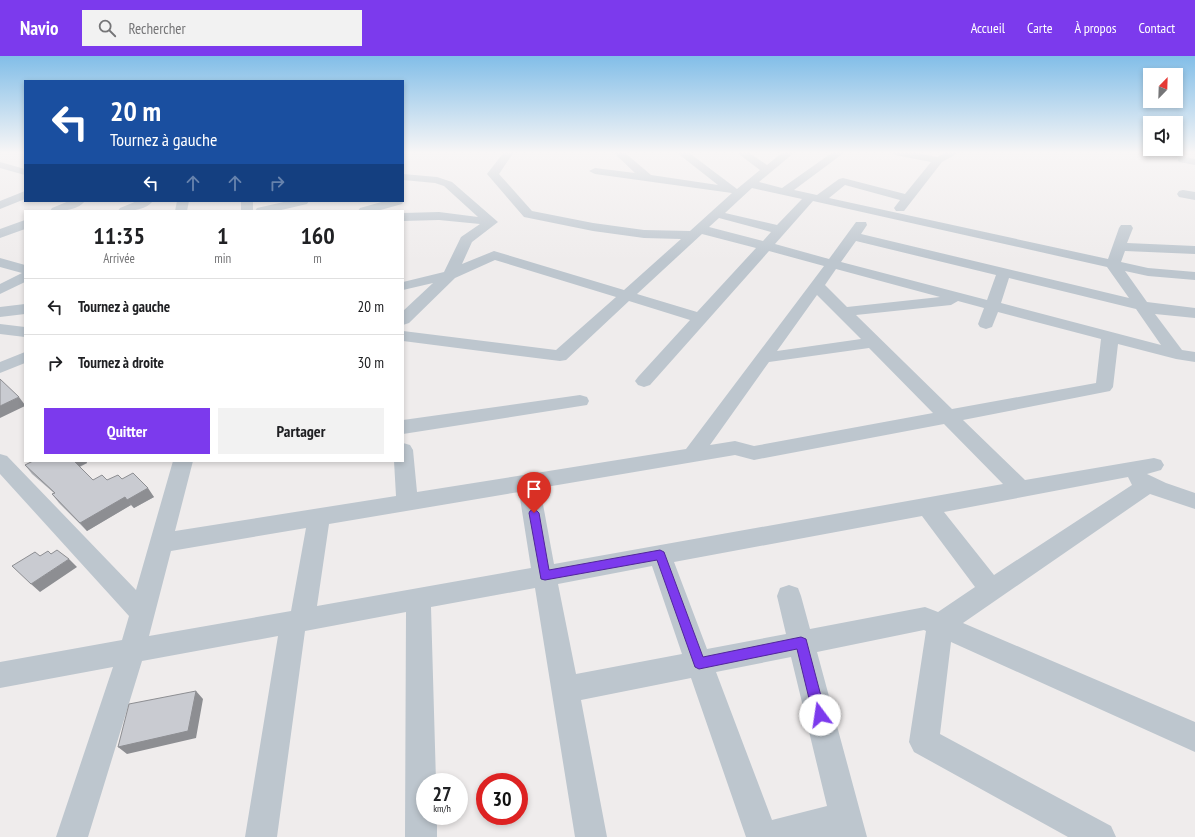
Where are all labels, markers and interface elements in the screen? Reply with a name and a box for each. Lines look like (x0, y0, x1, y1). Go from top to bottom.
search box (82, 10, 362, 46)
text: Navio (20, 16, 58, 40)
icon: search (96, 17, 118, 39)
text: Rechercher (128, 19, 186, 38)
text: Accueil (971, 19, 1005, 37)
text: Carte (1027, 19, 1053, 37)
text: À propos (1075, 19, 1117, 37)
text: Contact (1139, 19, 1175, 37)
north arrow (1143, 68, 1183, 108)
map controls (1143, 68, 1183, 156)
text: 20 m (110, 92, 161, 129)
icon: left (44, 96, 96, 148)
button: sound (1143, 116, 1183, 156)
text: Tournez à gauche (110, 128, 217, 151)
icon: left (140, 172, 162, 194)
icon: ahead (182, 172, 204, 194)
icon: ahead (224, 172, 246, 194)
icon: right (266, 172, 288, 194)
text: 11:35 (93, 220, 145, 251)
text: 1 (217, 220, 228, 251)
text: 160 (300, 220, 335, 251)
text: Arrivée (103, 250, 135, 267)
text: min (214, 250, 231, 267)
text: m (313, 250, 322, 267)
icon: left (44, 296, 66, 318)
text: Tournez à gauche (78, 297, 170, 316)
text: 20 m (358, 297, 384, 316)
icon: right (44, 352, 66, 374)
text: Tournez à droite (78, 353, 164, 372)
text: 30 m (358, 353, 384, 372)
button: Quitter (44, 408, 210, 454)
button: Partager (218, 408, 384, 454)
pin (517, 472, 551, 513)
icon: arrive (523, 478, 545, 500)
position arrow (799, 694, 841, 736)
speed limit sign: 30 (476, 773, 528, 825)
text: 27 (432, 781, 452, 807)
text: km/h (433, 802, 451, 815)

